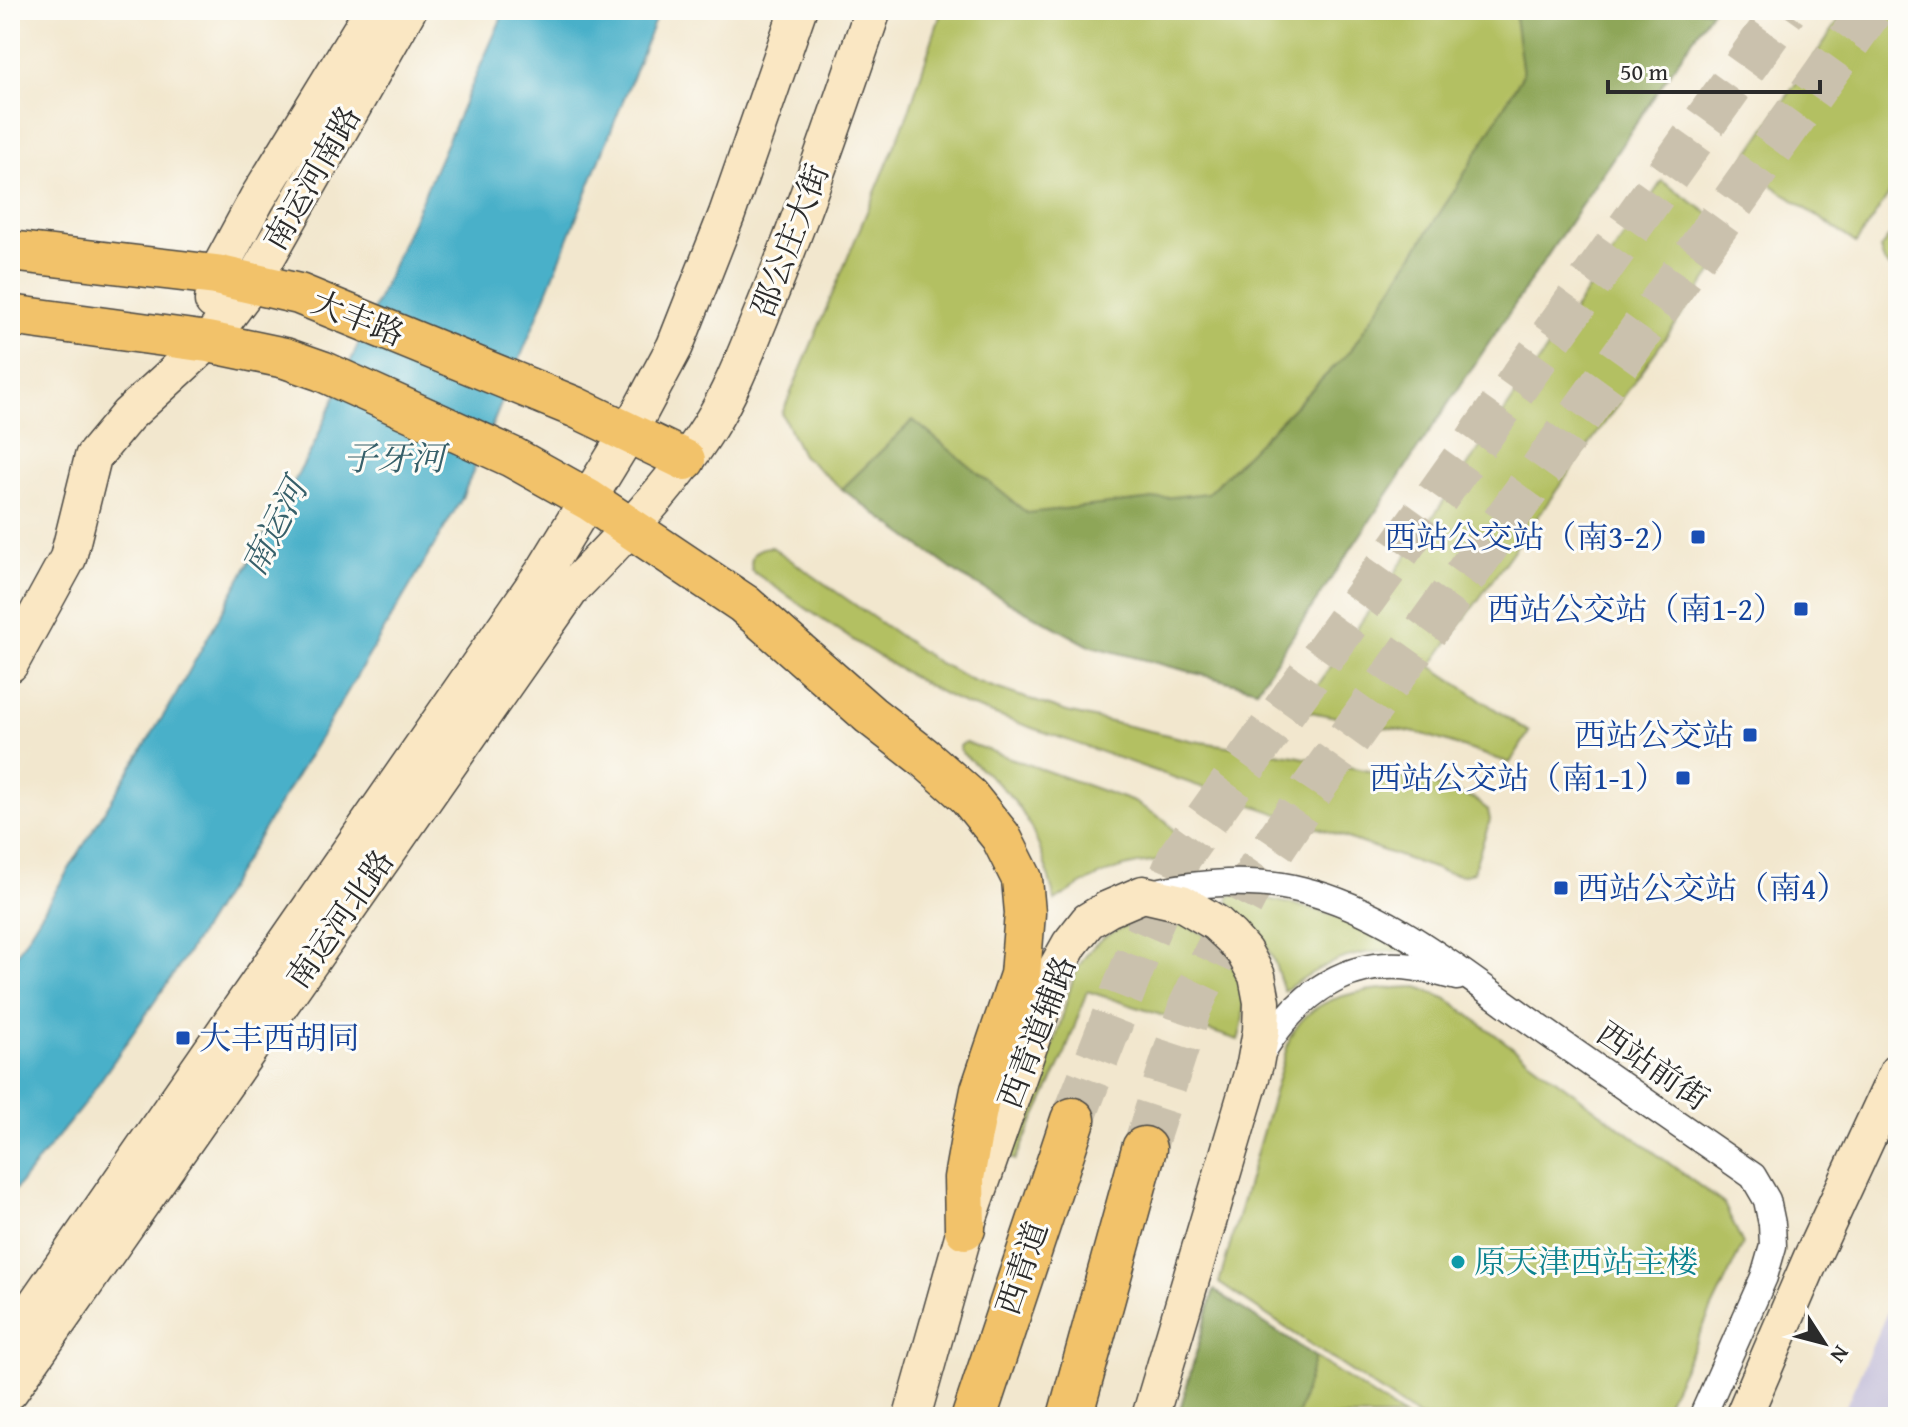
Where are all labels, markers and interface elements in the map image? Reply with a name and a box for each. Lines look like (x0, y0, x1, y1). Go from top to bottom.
scale bar (1608, 44, 1820, 94)
text: 50 m (1620, 54, 1668, 89)
street label: 南运河南路 (251, 97, 372, 259)
street label: 邵公庄大街 (739, 157, 840, 323)
street label: 大丰路 (305, 278, 412, 357)
water label: 子牙河 (343, 433, 451, 482)
water label: 南运河 (229, 465, 321, 583)
place label: 西站公交站（南3-2） (1384, 513, 1682, 560)
marker: 西站公交站（南3-2） (1689, 528, 1707, 546)
place label: 西站公交站（南1-2） (1487, 585, 1785, 632)
marker: 西站公交站（南1-2） (1792, 600, 1810, 618)
place label: 西站公交站 (1574, 711, 1734, 758)
marker: 西站公交站 (1741, 726, 1759, 744)
place label: 西站公交站（南1-1） (1369, 754, 1667, 801)
marker: 西站公交站（南1-1） (1674, 769, 1692, 787)
street label: 南运河北路 (274, 840, 405, 998)
place label: 西站公交站（南4） (1577, 864, 1848, 911)
marker: 西站公交站（南4） (1552, 879, 1570, 897)
street label: 西青道辅路 (986, 949, 1087, 1115)
street label: 西站前街 (1587, 1010, 1719, 1122)
place label: 大丰西胡同 (199, 1014, 359, 1061)
marker: 大丰西胡同 (174, 1029, 192, 1047)
street label: 西青道 (984, 1215, 1059, 1321)
place label: 原天津西站主楼 (1474, 1238, 1698, 1285)
marker: 原天津西站主楼 (1449, 1253, 1467, 1271)
north arrow (1784, 1303, 1864, 1383)
text: N (1823, 1339, 1857, 1370)

